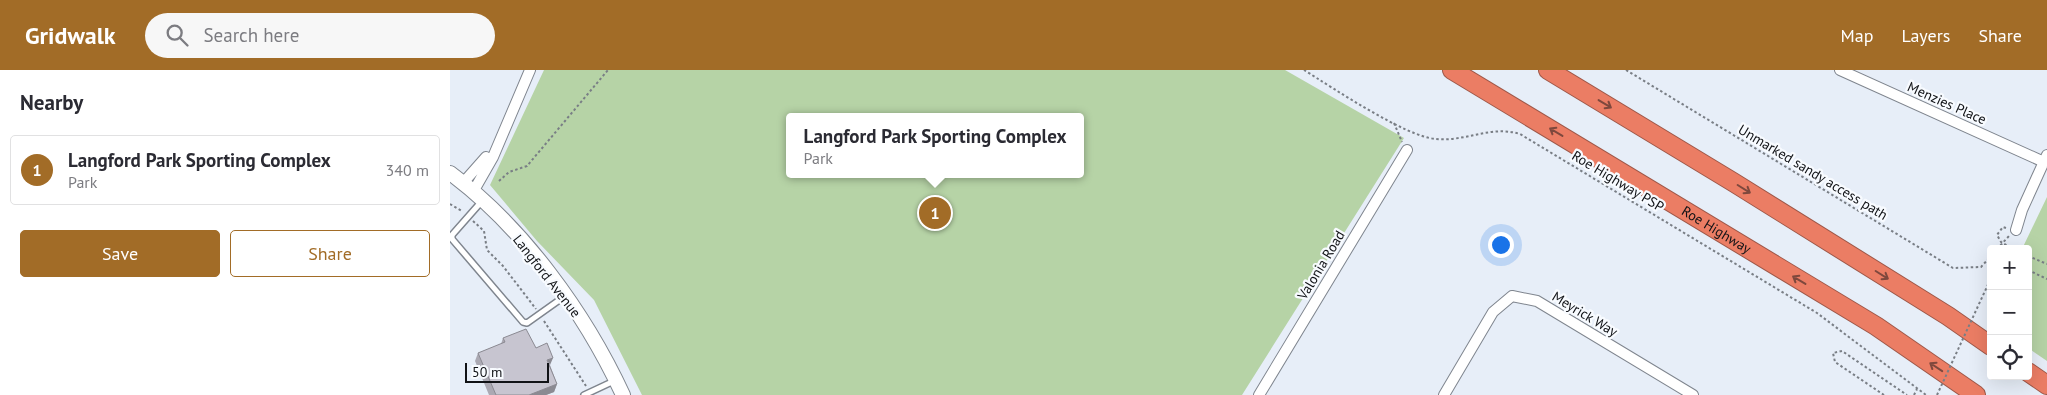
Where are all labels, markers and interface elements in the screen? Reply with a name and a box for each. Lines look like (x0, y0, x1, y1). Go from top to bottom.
search box (145, 13, 495, 58)
text: Gridwalk (25, 20, 115, 51)
icon: search (163, 21, 191, 49)
text: Search here (203, 23, 299, 47)
text: Map (1841, 24, 1873, 47)
text: Layers (1901, 24, 1950, 47)
text: Share (1978, 24, 2022, 47)
street label: Menzies Place (1905, 78, 1989, 128)
text: Nearby (20, 89, 83, 116)
one-way arrow (1598, 100, 1612, 110)
popup (786, 113, 1084, 178)
street label: Unmarked sandy access path (1735, 120, 1891, 224)
text: Langford Park Sporting Complex (804, 124, 1066, 148)
one-way arrow (1549, 126, 1563, 136)
street label: Roe Highway PSP (1569, 146, 1668, 216)
text: Langford Park Sporting Complex (68, 148, 331, 172)
text: Park (804, 148, 833, 168)
text: 1 (32, 160, 42, 180)
text: 340 m (386, 160, 429, 180)
text: Park (68, 172, 97, 192)
one-way arrow (1737, 184, 1751, 194)
pin: 1 (919, 194, 951, 232)
street label: Roe Highway (1678, 202, 1755, 258)
street label: Valonia Road (1293, 227, 1349, 304)
button: Save (20, 230, 220, 277)
button: Share (230, 230, 430, 277)
street label: Langford Avenue (509, 231, 585, 321)
your location (1488, 232, 1514, 258)
map controls (1987, 245, 2032, 380)
button: + (1987, 245, 2032, 290)
one-way arrow (1874, 270, 1888, 280)
one-way arrow (1793, 274, 1807, 284)
street label: Meyrick Way (1549, 287, 1622, 341)
button: − (1987, 290, 2032, 335)
button: locate (1987, 335, 2032, 380)
scale bar (465, 360, 549, 383)
one-way arrow (1929, 362, 1943, 373)
text: 50 m (472, 363, 502, 381)

